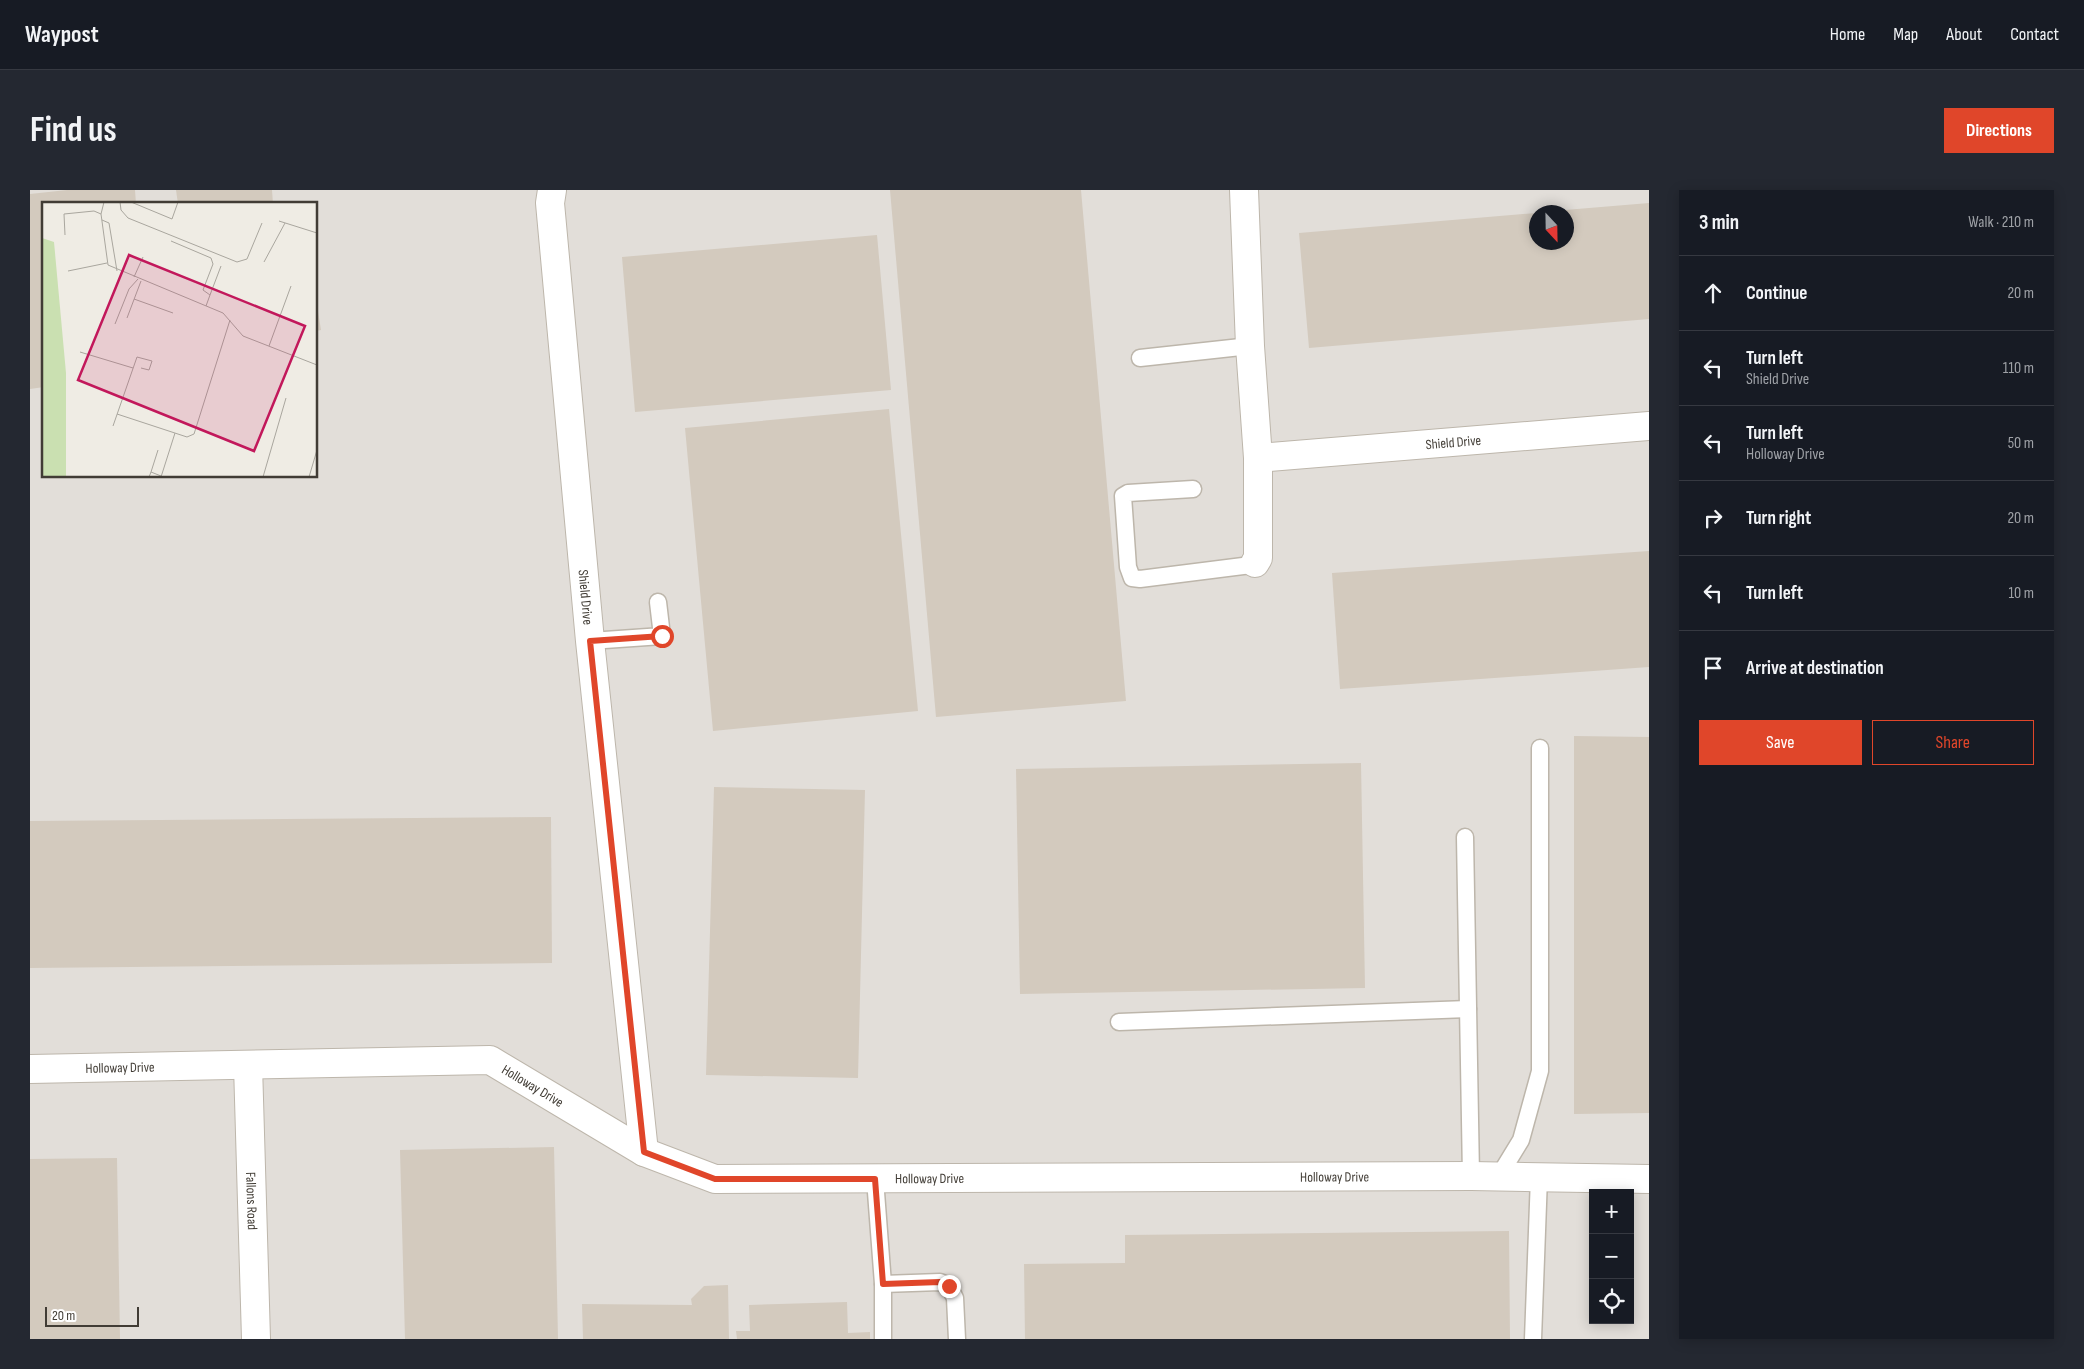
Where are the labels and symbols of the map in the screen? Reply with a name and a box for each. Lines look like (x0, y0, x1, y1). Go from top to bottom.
inset map (42, 202, 318, 478)
north arrow (1529, 205, 1574, 250)
street label: Shield Drive (1425, 431, 1482, 453)
street label: Shield Drive (575, 569, 597, 626)
route start (651, 625, 674, 648)
street label: Holloway Drive (85, 1058, 155, 1076)
street label: Holloway Drive (499, 1061, 567, 1111)
street label: Holloway Drive (1300, 1168, 1369, 1185)
street label: Holloway Drive (895, 1170, 964, 1187)
street label: Fallons Road (243, 1172, 261, 1230)
route end (938, 1275, 961, 1298)
scale bar (45, 1304, 139, 1327)

